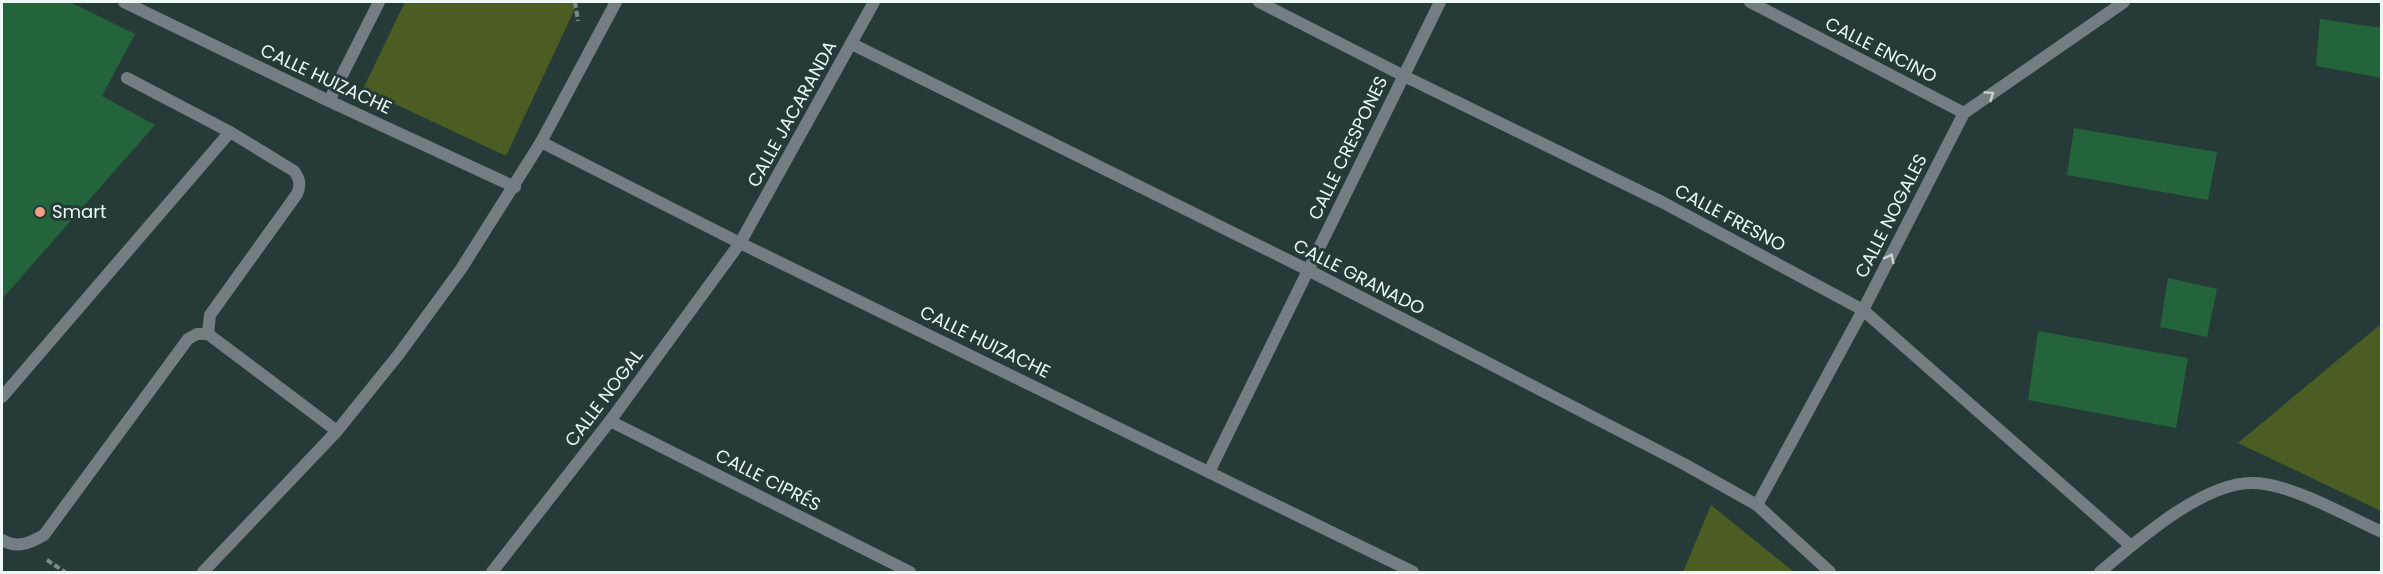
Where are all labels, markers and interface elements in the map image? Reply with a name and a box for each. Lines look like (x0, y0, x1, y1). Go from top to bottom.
street label: CALLE ENCINO (1821, 11, 1942, 89)
street label: CALLE JACARANDA (741, 36, 842, 192)
street label: CALLE HUIZACHE (257, 37, 396, 120)
street label: CALLE CRESPONES (1302, 72, 1393, 224)
one-way arrow (1984, 91, 1995, 102)
street label: CALLE NOGALES (1849, 149, 1933, 282)
street label: CALLE FRESNO (1670, 178, 1790, 257)
place label: Smart (52, 199, 107, 224)
marker: Smart (33, 205, 47, 219)
street label: CALLE GRANADO (1289, 233, 1429, 320)
one-way arrow (1883, 254, 1894, 265)
street label: CALLE HUIZACHE (916, 299, 1055, 384)
street label: CALLE NOGAL (559, 344, 649, 452)
street label: CALLE CIPRÉS (711, 442, 825, 517)

